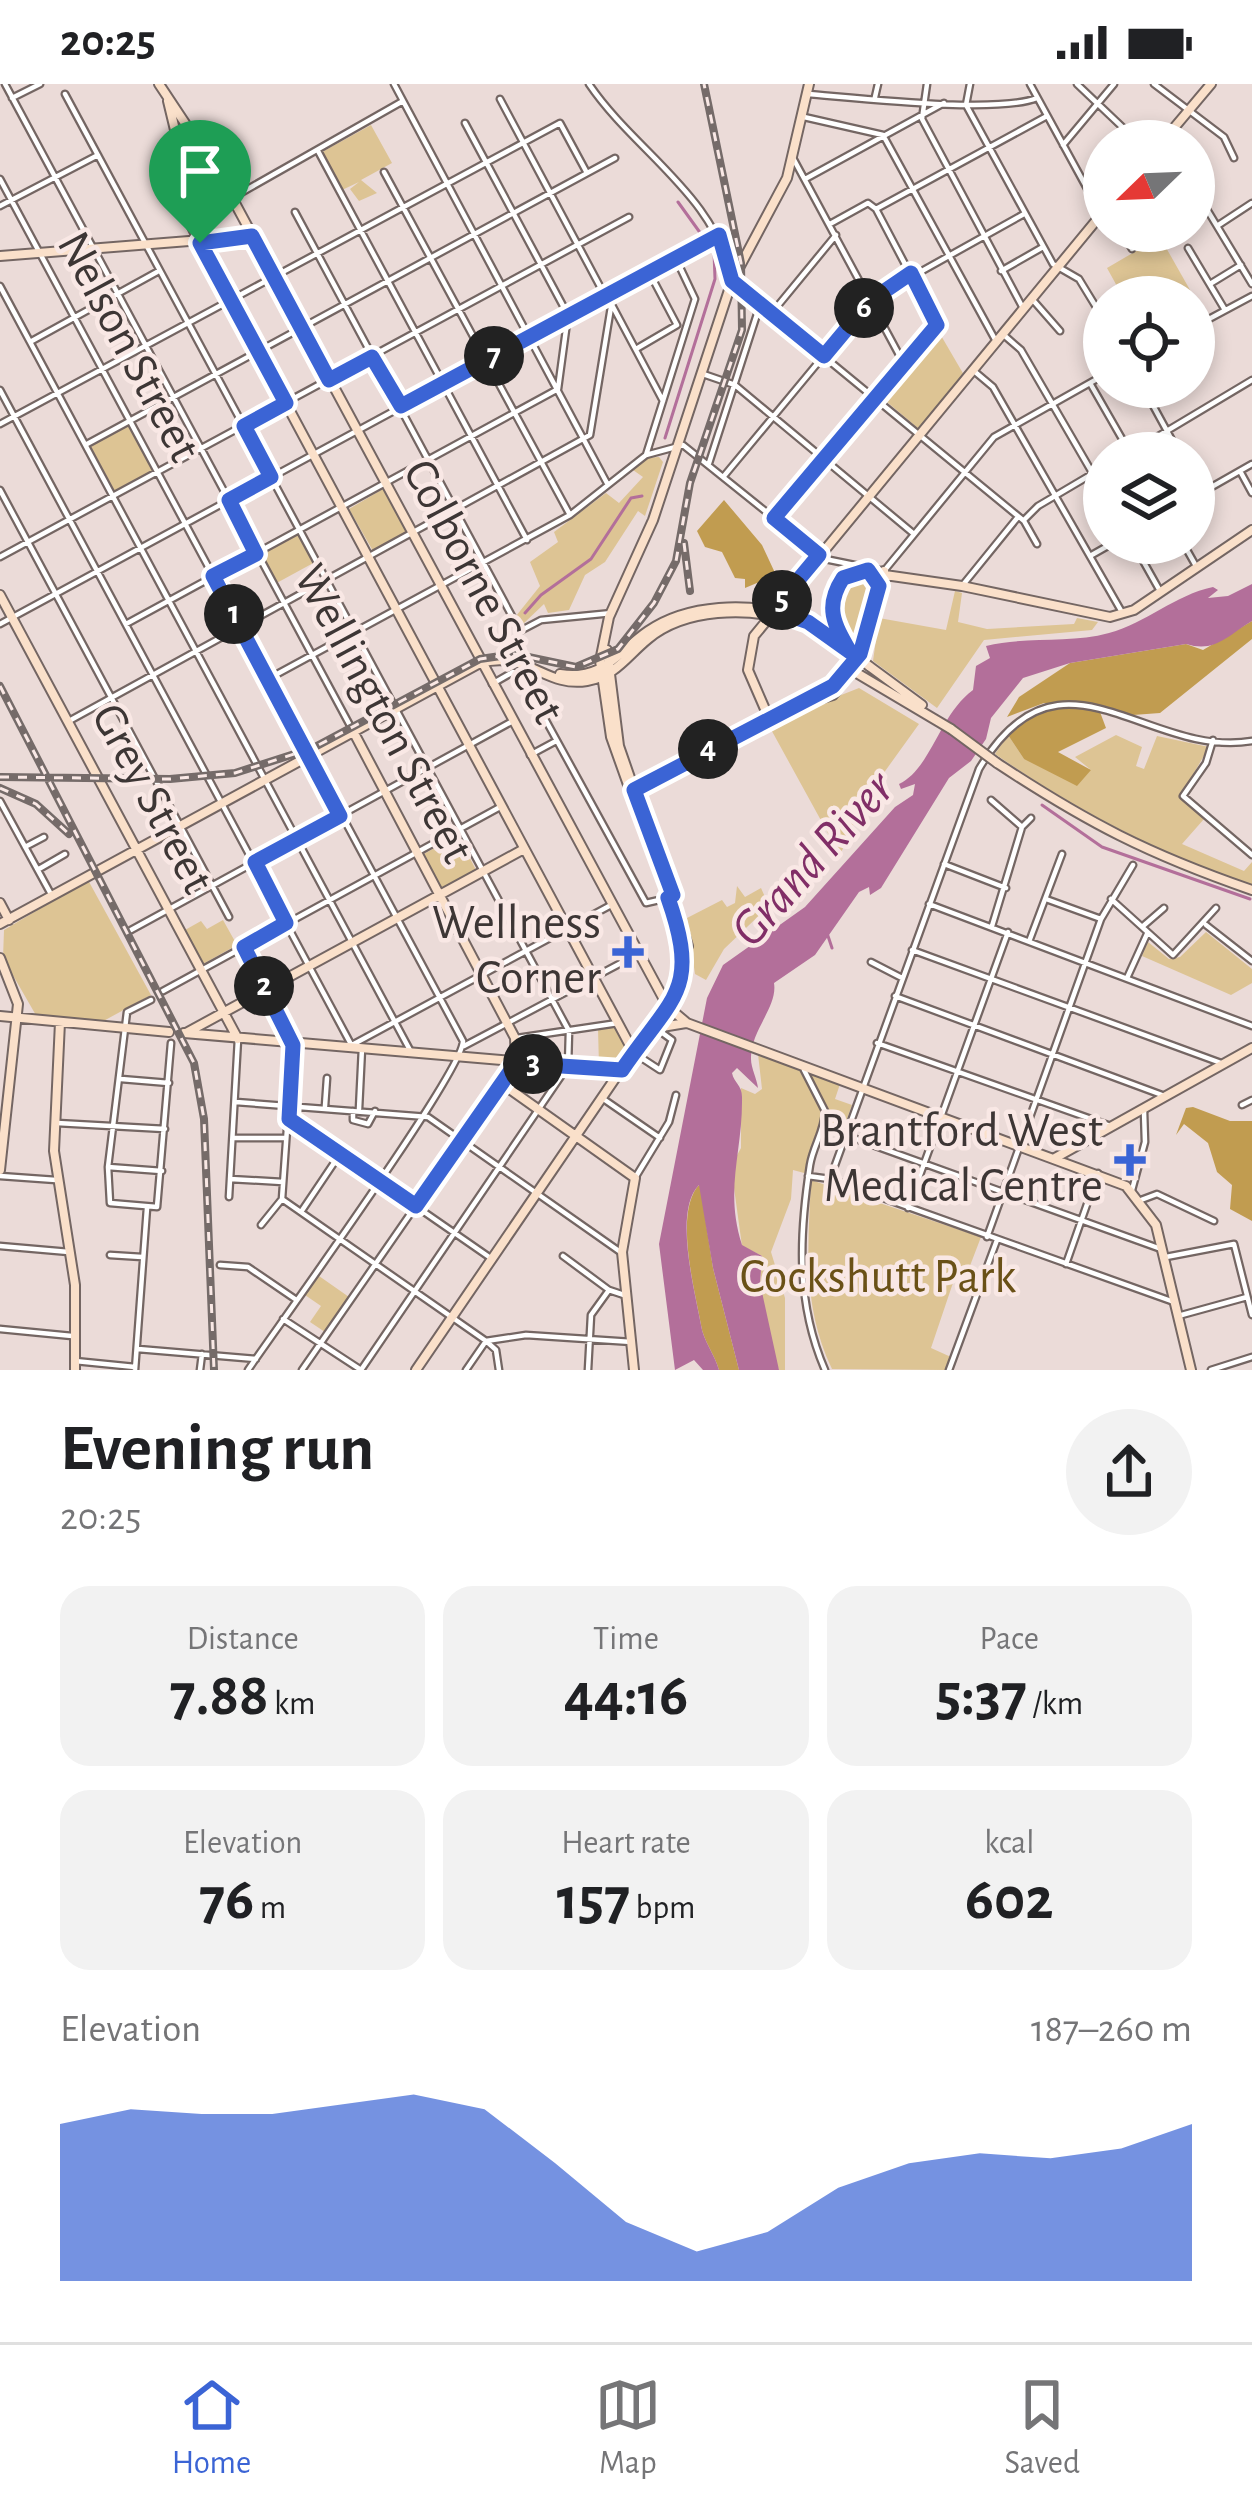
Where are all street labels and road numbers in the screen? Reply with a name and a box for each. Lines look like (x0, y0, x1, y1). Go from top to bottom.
street label: Nelson Street (48, 224, 208, 470)
street label: Colborne Street (394, 452, 572, 732)
street label: Wellington Street (284, 557, 482, 871)
street label: Grey Street (82, 696, 222, 902)

